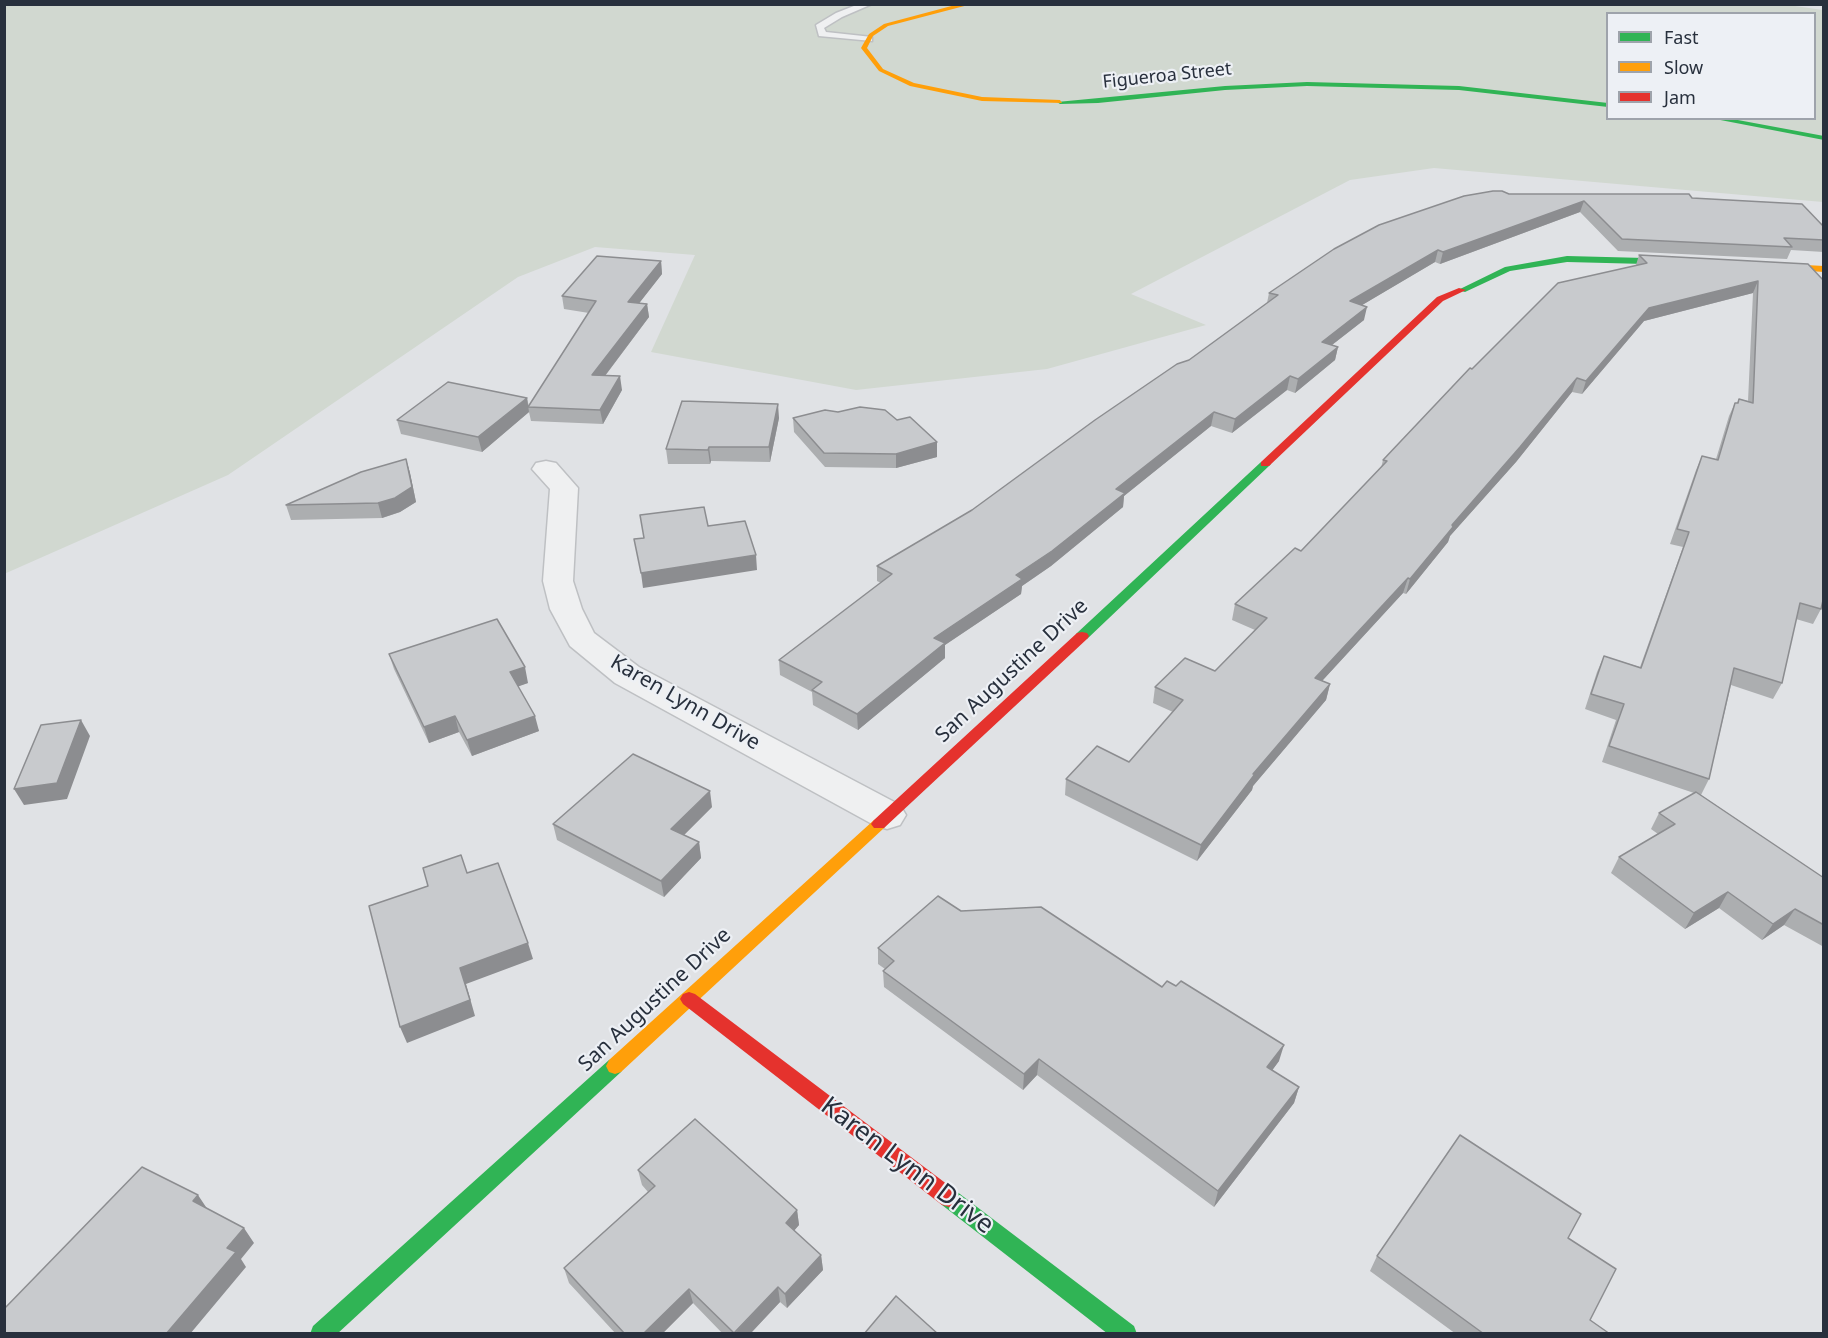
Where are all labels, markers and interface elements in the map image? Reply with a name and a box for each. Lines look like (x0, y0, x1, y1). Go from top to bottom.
legend (1606, 12, 1816, 120)
text: Fast (1664, 25, 1699, 49)
text: Slow (1664, 55, 1703, 79)
street label: Figueroa Street (1102, 58, 1232, 94)
text: Jam (1664, 85, 1696, 109)
street label: San Augustine Drive (931, 594, 1093, 748)
street label: Karen Lynn Drive (606, 650, 764, 756)
street label: San Augustine Drive (574, 923, 736, 1077)
street label: Karen Lynn Drive (814, 1091, 1000, 1241)

